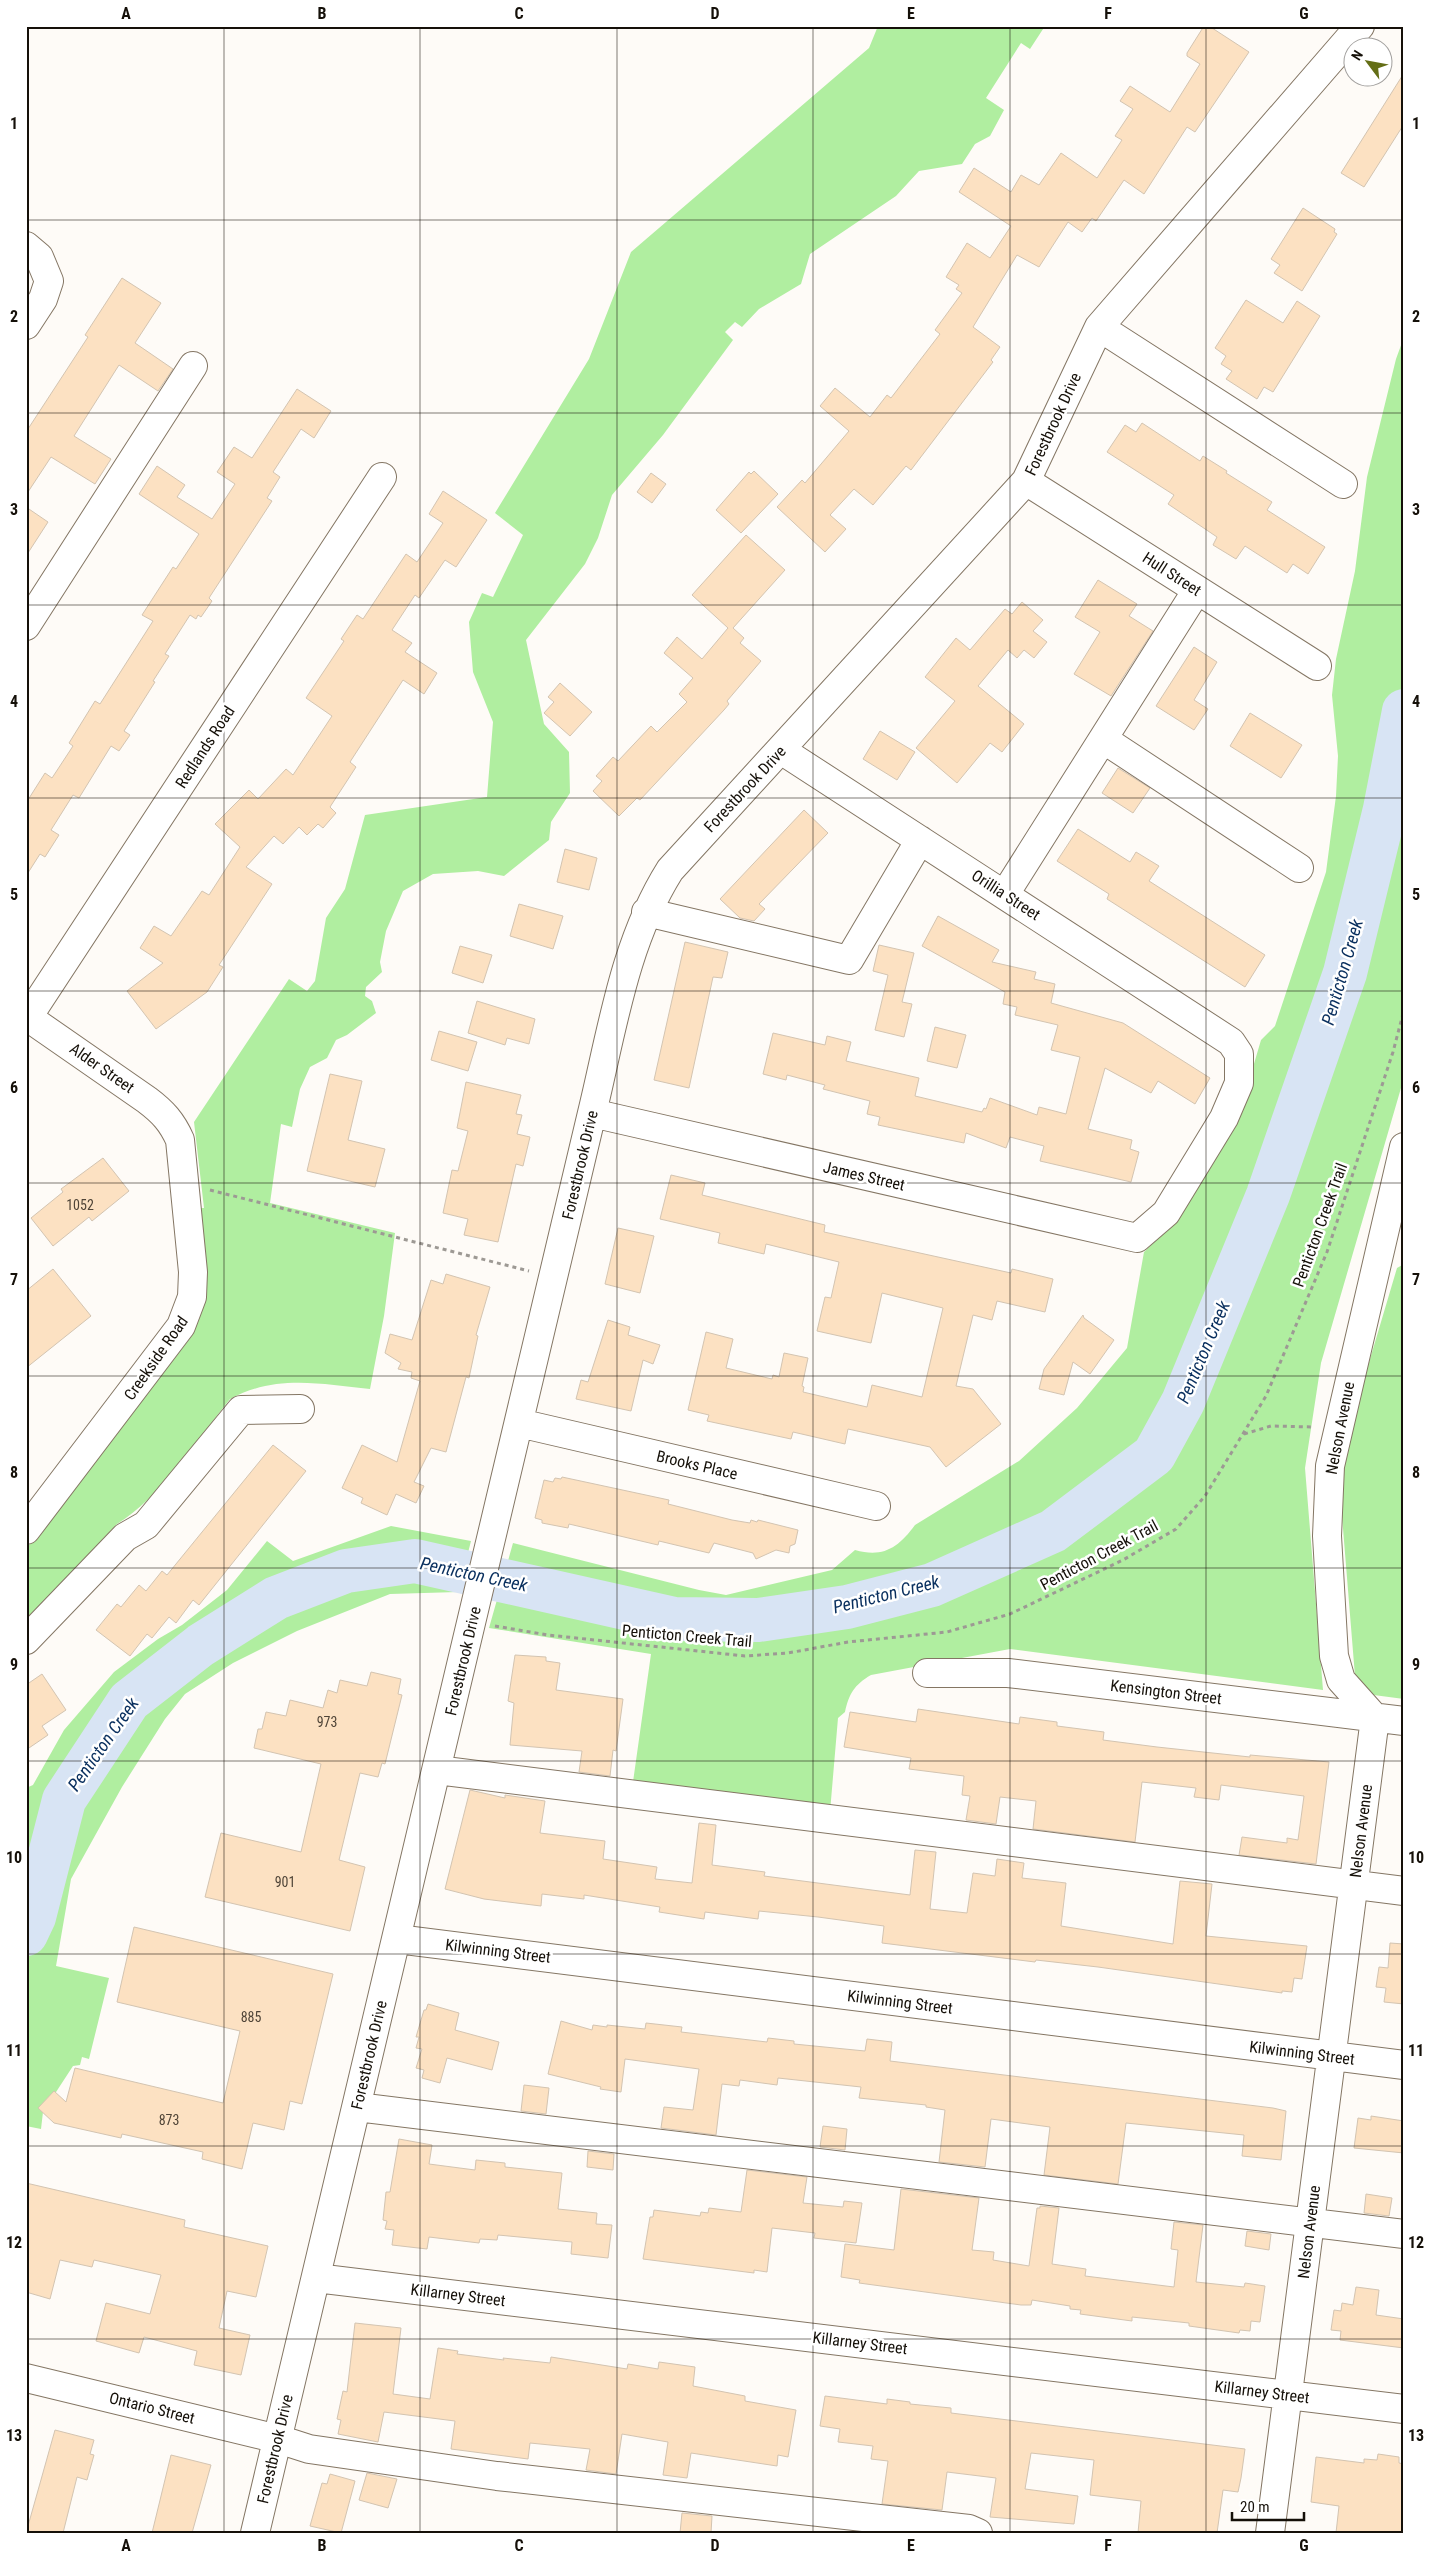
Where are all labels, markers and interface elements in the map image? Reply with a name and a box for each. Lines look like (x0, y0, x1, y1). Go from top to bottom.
text: A (121, 4, 131, 23)
text: B (318, 4, 327, 23)
text: C (514, 4, 524, 23)
text: D (710, 4, 720, 23)
text: E (907, 4, 915, 23)
text: F (1104, 4, 1112, 23)
text: G (1299, 4, 1309, 23)
north arrow (1342, 38, 1392, 88)
text: N (1348, 47, 1366, 63)
text: 1 (10, 114, 18, 133)
text: 1 (1412, 114, 1420, 133)
text: 2 (10, 307, 18, 326)
text: 2 (1412, 307, 1420, 326)
street label: Forestbrook Drive (1021, 370, 1085, 478)
text: 3 (10, 500, 18, 519)
text: 3 (1412, 500, 1420, 519)
street label: Hull Street (1139, 548, 1205, 600)
text: 4 (10, 692, 18, 711)
text: 4 (1412, 692, 1420, 711)
street label: Redlands Road (171, 702, 239, 792)
street label: Forestbrook Drive (700, 742, 790, 836)
street label: Orillia Street (968, 866, 1044, 924)
text: 5 (10, 885, 18, 904)
text: 5 (1412, 885, 1420, 904)
water label: Penticton Creek (1317, 916, 1367, 1027)
street label: Alder Street (66, 1039, 138, 1097)
text: 6 (10, 1078, 18, 1097)
text: 6 (1412, 1078, 1420, 1097)
street label: Forestbrook Drive (558, 1109, 602, 1221)
street label: James Street (821, 1157, 907, 1195)
street label: Penticton Creek Trail (1289, 1160, 1351, 1290)
house number: 1052 (66, 1197, 94, 1213)
text: 7 (10, 1270, 18, 1289)
text: 7 (1412, 1270, 1420, 1289)
water label: Penticton Creek (1172, 1297, 1234, 1406)
street label: Creekside Road (120, 1312, 192, 1404)
street label: Nelson Avenue (1322, 1380, 1358, 1476)
street label: Brooks Place (655, 1446, 739, 1484)
text: 8 (10, 1463, 18, 1482)
text: 8 (1412, 1463, 1420, 1482)
street label: Penticton Creek Trail (1037, 1516, 1161, 1594)
water label: Penticton Creek (418, 1552, 531, 1596)
water label: Penticton Creek (831, 1570, 943, 1617)
street label: Forestbrook Drive (441, 1605, 485, 1717)
street label: Penticton Creek Trail (621, 1621, 753, 1651)
text: 9 (10, 1655, 18, 1674)
text: 9 (1412, 1655, 1420, 1674)
street label: Kensington Street (1109, 1676, 1223, 1708)
water label: Penticton Creek (63, 1692, 144, 1795)
house number: 973 (317, 1714, 337, 1730)
street label: Nelson Avenue (1346, 1783, 1376, 1879)
text: 10 (6, 1848, 22, 1867)
text: 10 (1408, 1848, 1424, 1867)
house number: 901 (275, 1874, 295, 1890)
street label: Kilwinning Street (444, 1935, 552, 1967)
street label: Kilwinning Street (846, 1986, 954, 2018)
street label: Forestbrook Drive (347, 1999, 391, 2111)
house number: 885 (241, 2009, 261, 2025)
street label: Kilwinning Street (1248, 2037, 1356, 2069)
text: 11 (6, 2041, 22, 2060)
text: 11 (1408, 2041, 1424, 2060)
house number: 873 (159, 2112, 179, 2128)
street label: Nelson Avenue (1294, 2184, 1324, 2280)
text: 12 (6, 2233, 22, 2252)
text: 12 (1408, 2233, 1424, 2252)
street label: Killarney Street (410, 2280, 507, 2310)
street label: Killarney Street (812, 2328, 909, 2358)
street label: Killarney Street (1214, 2377, 1311, 2407)
street label: Ontario Street (107, 2388, 197, 2428)
street label: Forestbrook Drive (253, 2393, 297, 2505)
text: 13 (6, 2426, 22, 2445)
text: 13 (1408, 2426, 1424, 2445)
scale bar (1232, 2489, 1305, 2521)
text: 20 m (1240, 2498, 1270, 2516)
text: A (121, 2536, 131, 2555)
text: B (318, 2536, 327, 2555)
text: C (514, 2536, 524, 2555)
text: D (710, 2536, 720, 2555)
text: E (907, 2536, 915, 2555)
text: F (1104, 2536, 1112, 2555)
text: G (1299, 2536, 1309, 2555)

